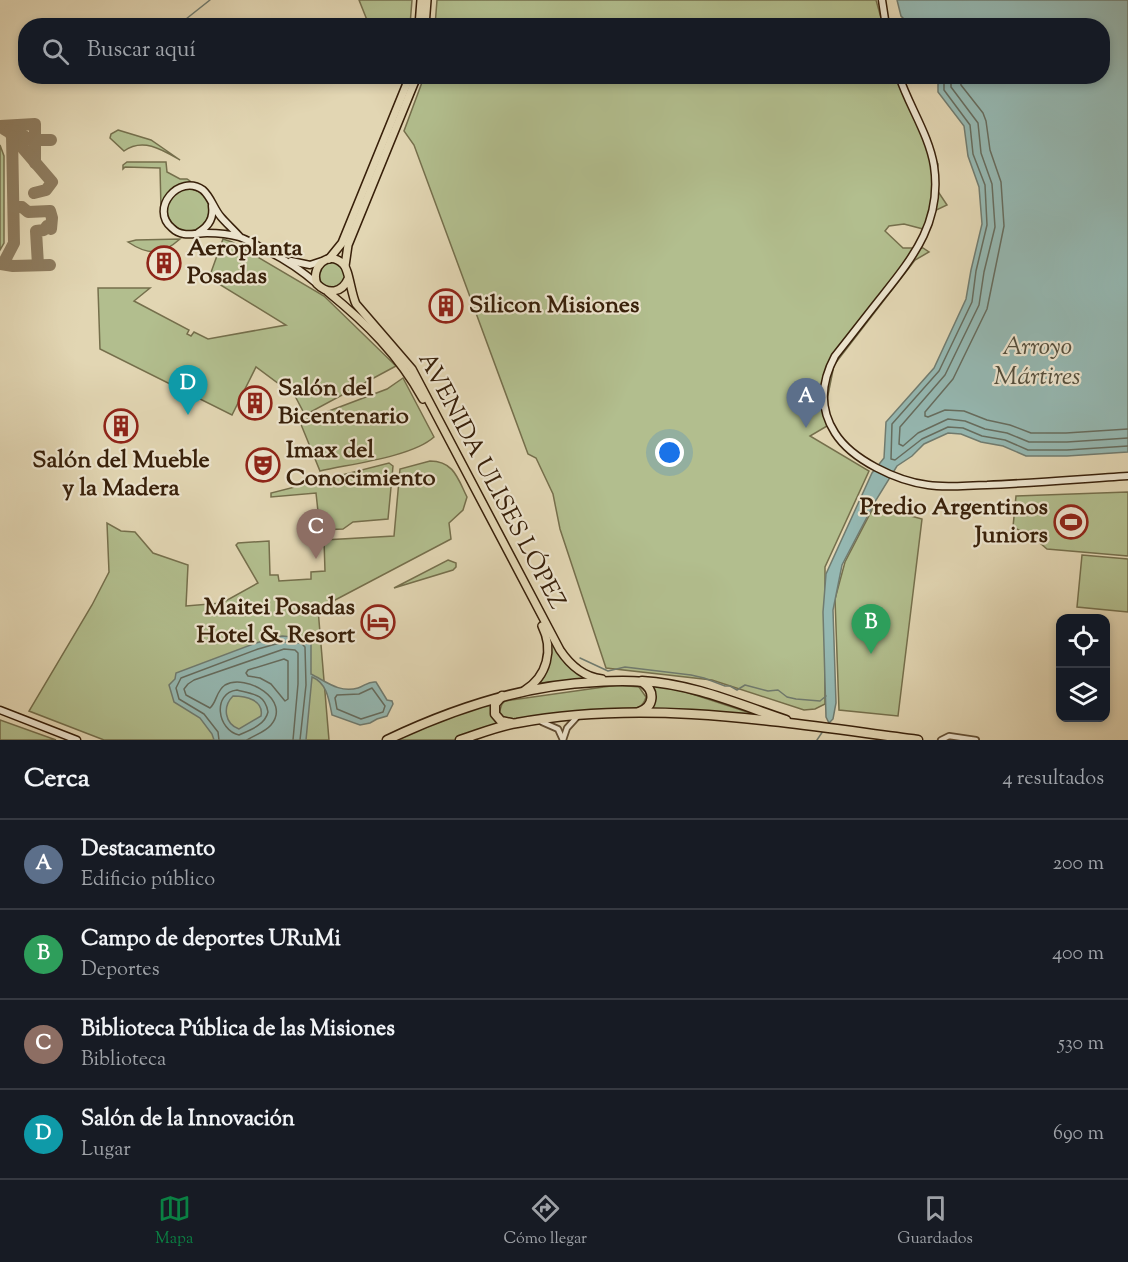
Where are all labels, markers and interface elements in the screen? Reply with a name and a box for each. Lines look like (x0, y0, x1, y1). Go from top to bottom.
search box (18, 18, 1110, 84)
icon: search (39, 35, 72, 68)
text: Buscar aquí (87, 35, 196, 67)
place label: Aeroplanta Posadas (187, 232, 303, 294)
building icon: Aeroplanta Posadas (146, 245, 182, 281)
building icon: Silicon Misiones (428, 288, 464, 324)
place label: Silicon Misiones (469, 289, 639, 323)
water label: Arroyo Mártires (994, 329, 1081, 396)
street label: AVENIDA ULISES LÓPEZ (409, 347, 573, 616)
pin: D (168, 366, 207, 415)
place label: Salón del Bicentenario (278, 372, 409, 434)
pin: A (786, 378, 826, 428)
building icon: Salón del Bicentenario (237, 385, 273, 421)
building icon: Salón del Mueble y la Madera (103, 408, 139, 444)
place label: Imax del Conocimiento (286, 434, 436, 496)
your location (655, 438, 684, 467)
place label: Salón del Mueble y la Madera (32, 444, 210, 506)
theatre icon: Imax del Conocimiento (245, 447, 281, 483)
place label: Predio Argentinos Juniors (860, 491, 1048, 553)
sports icon: Predio Argentinos Juniors (1053, 504, 1089, 540)
pin: C (296, 510, 336, 559)
place label: Maitei Posadas Hotel & Resort (197, 591, 356, 653)
hotel icon: Maitei Posadas Hotel & Resort (360, 604, 396, 640)
pin: B (852, 604, 890, 654)
map controls (1056, 614, 1110, 722)
button: locate (1056, 614, 1110, 668)
button: layers (1056, 668, 1110, 722)
text: Cerca (24, 761, 90, 798)
text: 4 resultados (1002, 765, 1104, 794)
text: Destacamento (81, 834, 215, 866)
text: A (35, 850, 52, 879)
text: 200 m (1053, 850, 1104, 879)
text: Edificio público (81, 866, 215, 895)
text: Campo de deportes URuMi (81, 924, 341, 956)
text: B (37, 940, 50, 969)
text: 400 m (1052, 940, 1104, 969)
text: Deportes (81, 956, 160, 985)
text: Biblioteca Pública de las Misiones (81, 1014, 395, 1046)
text: C (35, 1030, 52, 1059)
text: 530 m (1058, 1030, 1104, 1059)
text: Biblioteca (81, 1046, 166, 1075)
text: Salón de la Innovación (81, 1104, 295, 1136)
text: D (36, 1120, 51, 1149)
text: 690 m (1053, 1120, 1104, 1149)
text: Lugar (81, 1136, 131, 1165)
tab: Mapa (155, 1192, 193, 1251)
tab: Cómo llegar (503, 1192, 587, 1251)
tab: Guardados (897, 1192, 973, 1251)

